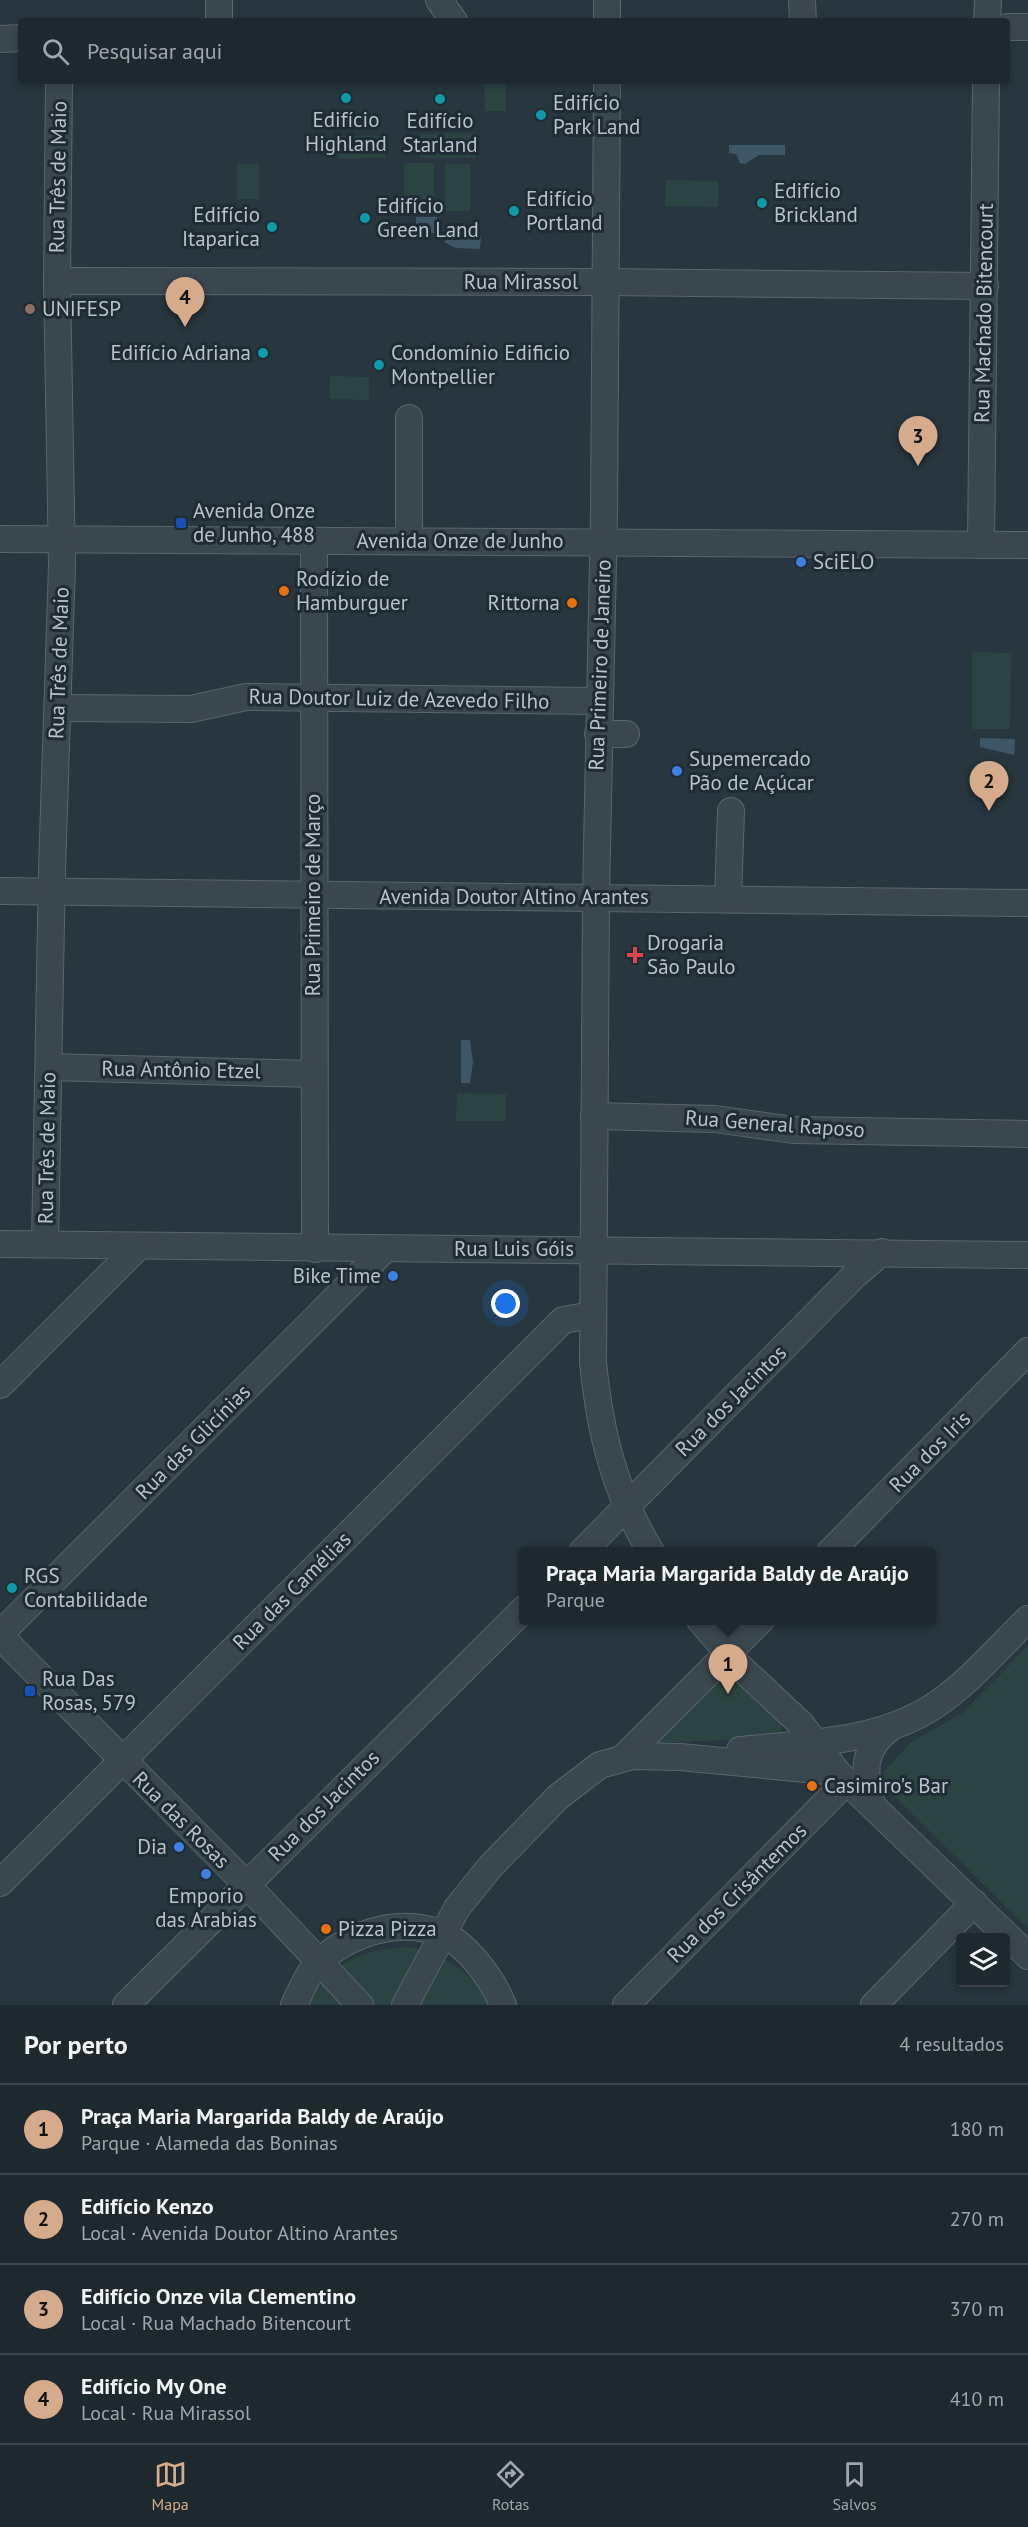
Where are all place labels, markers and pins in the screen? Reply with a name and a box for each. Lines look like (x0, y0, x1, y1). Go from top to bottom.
place label: Edifício Park Land (553, 89, 640, 140)
marker: Edifício Highland (339, 91, 353, 105)
marker: Edifício Starland (433, 92, 447, 106)
place label: Edifício Highland (305, 106, 387, 157)
place label: Edifício Starland (402, 107, 478, 158)
marker: Edifício Park Land (534, 108, 548, 122)
place label: Edifício Brickland (774, 177, 858, 228)
place label: Edifício Portland (526, 185, 602, 236)
place label: Edifício Green Land (377, 192, 479, 243)
marker: Edifício Brickland (755, 196, 769, 210)
place label: Edifício Itaparica (182, 201, 260, 252)
marker: Edifício Portland (507, 204, 521, 218)
marker: Edifício Green Land (358, 211, 372, 225)
marker: Edifício Itaparica (265, 220, 279, 234)
pin: 4 (166, 278, 204, 327)
place label: UNIFESP (42, 295, 121, 322)
marker: UNIFESP (23, 302, 37, 316)
place label: Edifício Adriana (111, 339, 251, 366)
place label: Condomínio Edificio Montpellier (391, 339, 570, 390)
marker: Edifício Adriana (256, 346, 270, 360)
marker: Condomínio Edificio Montpellier (372, 358, 386, 372)
pin: 3 (898, 416, 938, 466)
place label: Avenida Onze de Junho, 488 (193, 497, 315, 548)
marker: Avenida Onze de Junho, 488 (174, 516, 188, 530)
place label: SciELO (813, 548, 874, 575)
marker: SciELO (794, 555, 808, 569)
place label: Rodízio de Hamburguer (296, 565, 408, 616)
marker: Rodízio de Hamburguer (277, 584, 291, 598)
place label: Rittorna (488, 589, 560, 616)
marker: Rittorna (565, 596, 579, 610)
place label: Supemercado Pão de Açúcar (689, 745, 814, 796)
pin: 2 (970, 762, 1008, 811)
marker: Supemercado Pão de Açúcar (670, 764, 684, 778)
place label: Drogaria São Paulo (647, 929, 736, 980)
marker: Drogaria São Paulo (628, 948, 642, 962)
place label: Bike Time (293, 1262, 381, 1289)
marker: Bike Time (386, 1269, 400, 1283)
place label: RGS Contabilidade (24, 1562, 148, 1613)
marker: RGS Contabilidade (5, 1581, 19, 1595)
pin: 1 (708, 1644, 748, 1694)
place label: Rua Das Rosas, 579 (42, 1665, 136, 1716)
marker: Rua Das Rosas, 579 (23, 1684, 37, 1698)
place label: Casimiro's Bar (824, 1772, 948, 1799)
marker: Casimiro's Bar (805, 1779, 819, 1793)
place label: Dia (137, 1833, 167, 1860)
marker: Dia (172, 1840, 186, 1854)
marker: Emporio das Arabias (199, 1867, 213, 1881)
place label: Emporio das Arabias (155, 1882, 257, 1933)
place label: Pizza Pizza (338, 1915, 437, 1942)
marker: Pizza Pizza (319, 1922, 333, 1936)

